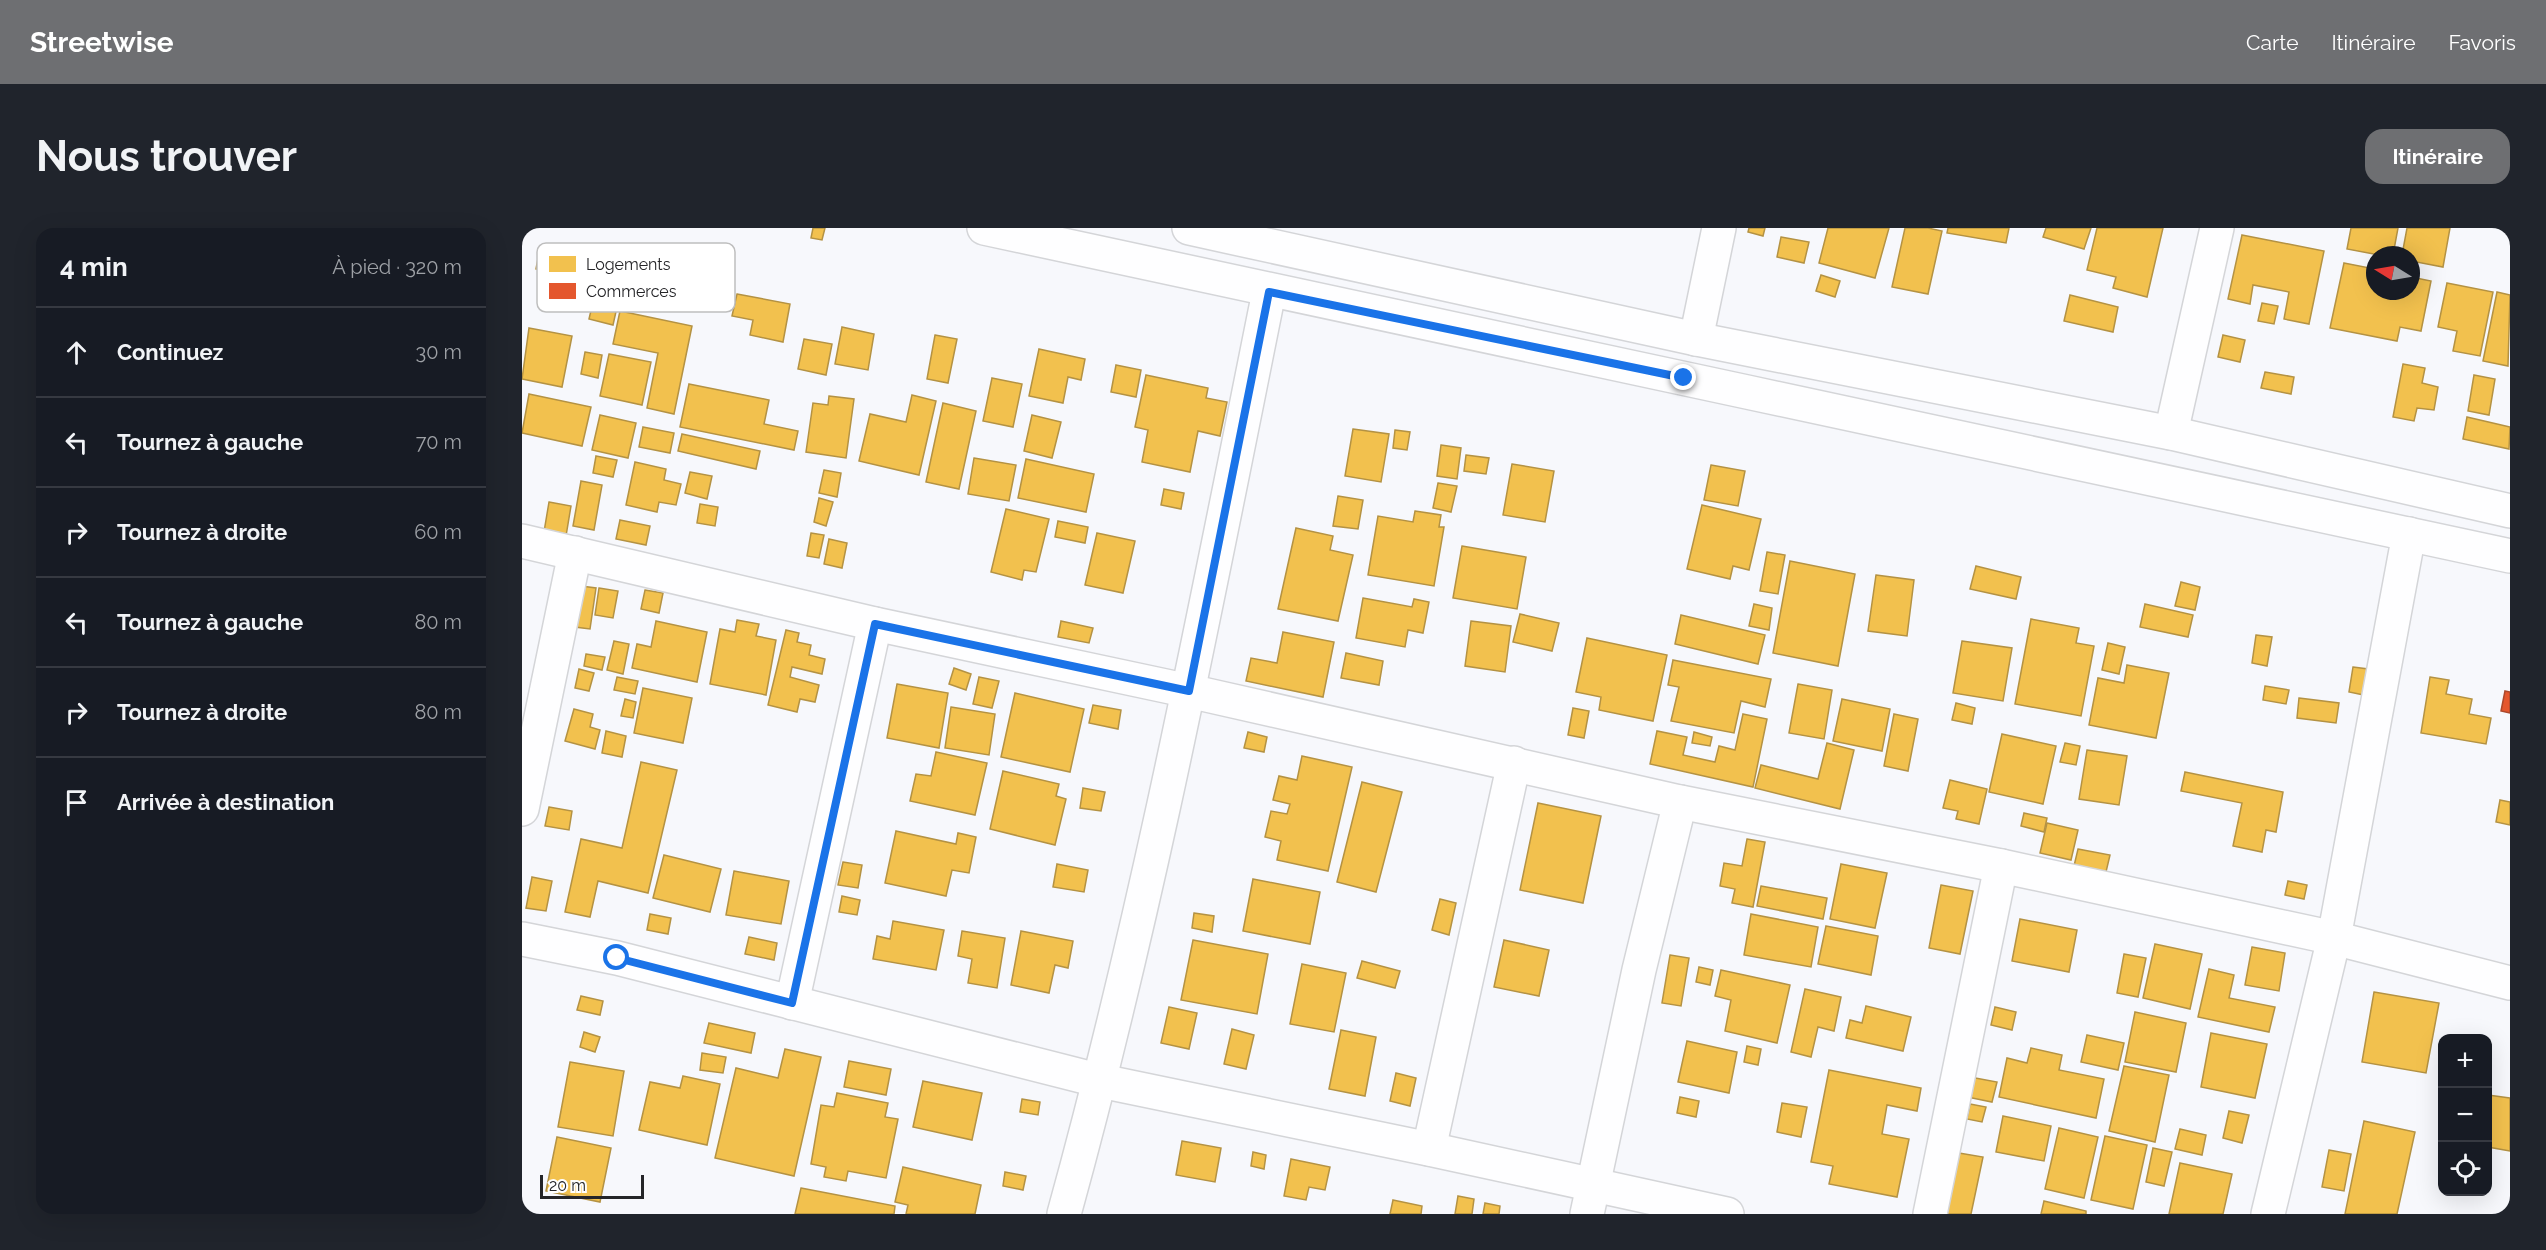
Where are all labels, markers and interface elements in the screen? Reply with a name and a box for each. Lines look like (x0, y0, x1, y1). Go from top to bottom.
text: Streetwise (30, 26, 174, 59)
text: Carte (2246, 30, 2298, 55)
text: Itinéraire (2331, 30, 2415, 55)
text: Favoris (2448, 30, 2516, 55)
button: Itinéraire (2365, 129, 2510, 184)
text: Nous trouver (36, 132, 297, 181)
legend (537, 243, 735, 312)
north arrow (2366, 246, 2420, 300)
text: 4 min (60, 252, 128, 282)
text: À pied · 320 m (332, 255, 462, 279)
text: Logements (586, 255, 671, 274)
text: Commerces (586, 282, 677, 301)
icon: ahead (60, 336, 93, 369)
text: Continuez (117, 339, 223, 365)
text: 30 m (416, 340, 462, 364)
route end (1670, 364, 1696, 390)
icon: left (60, 426, 93, 459)
text: Tournez à gauche (117, 429, 303, 455)
text: 70 m (416, 430, 462, 454)
icon: right (60, 516, 93, 549)
text: Tournez à droite (117, 519, 287, 545)
text: 60 m (414, 520, 462, 544)
icon: left (60, 606, 93, 639)
text: Tournez à gauche (117, 609, 303, 635)
text: 80 m (414, 610, 462, 634)
icon: right (60, 696, 93, 729)
text: Tournez à droite (117, 699, 287, 725)
text: 80 m (414, 700, 462, 724)
icon: arrive (60, 786, 93, 819)
text: Arrivée à destination (117, 789, 334, 815)
route start (603, 944, 629, 970)
map controls (2438, 1034, 2492, 1196)
button: + (2438, 1034, 2492, 1088)
button: − (2438, 1088, 2492, 1142)
button: locate (2438, 1142, 2492, 1196)
scale bar (540, 1172, 644, 1200)
text: 20 m (549, 1176, 586, 1195)

